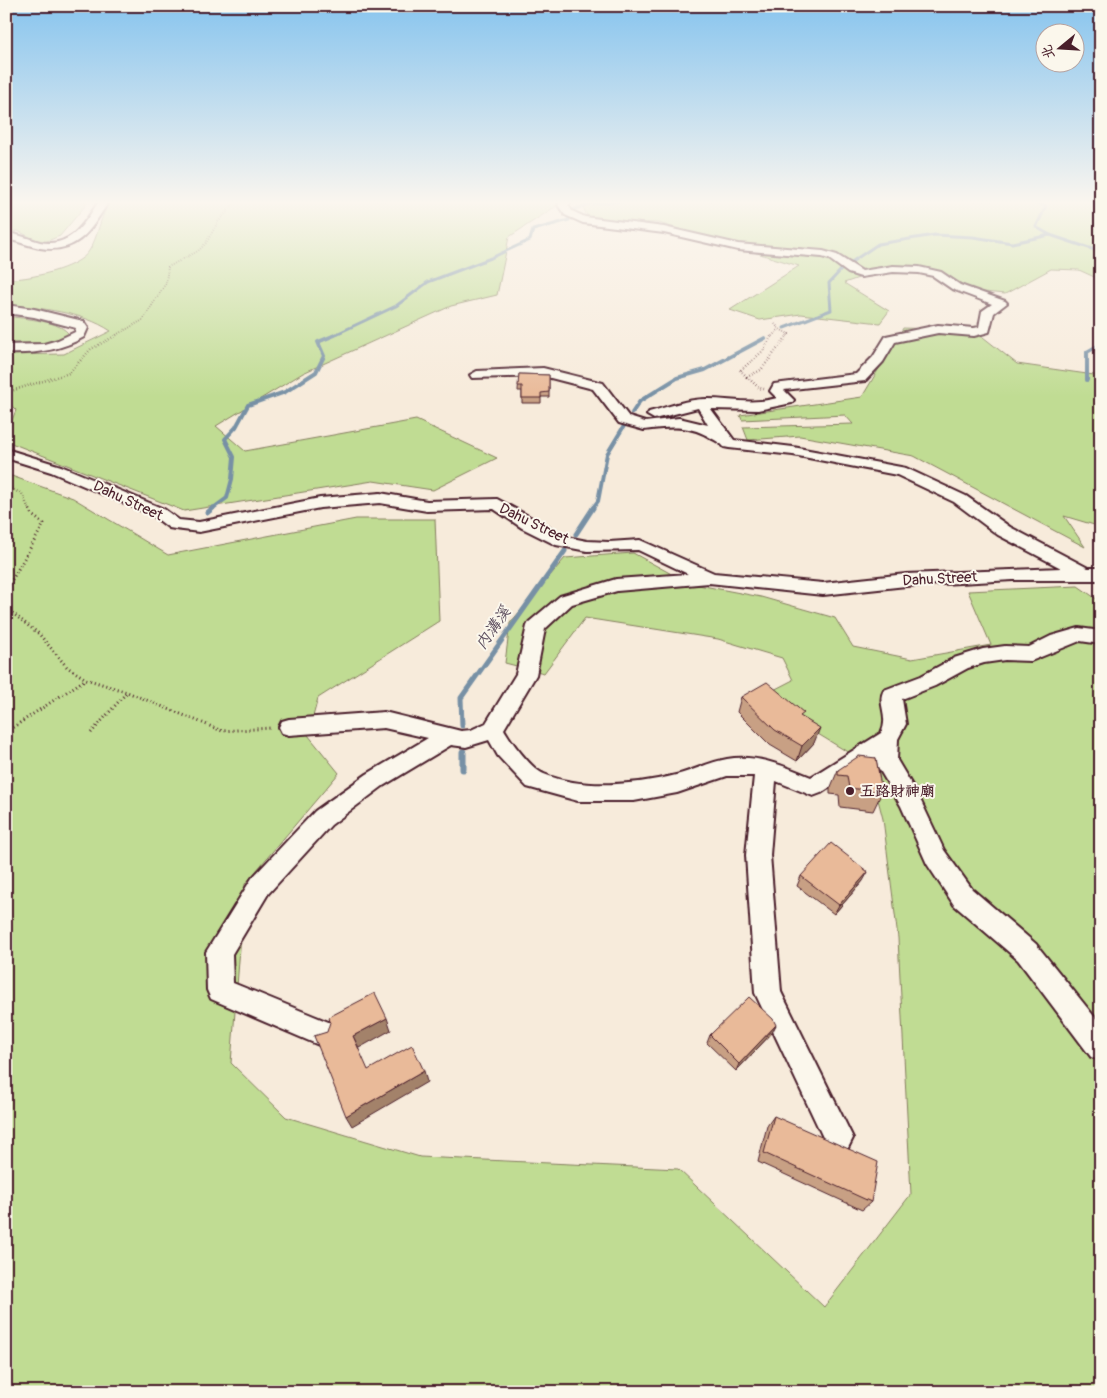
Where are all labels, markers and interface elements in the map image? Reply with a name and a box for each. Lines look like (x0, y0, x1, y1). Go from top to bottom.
north arrow (1034, 22, 1084, 72)
text: 北 (1038, 43, 1058, 61)
street label: Dahu Street (90, 477, 167, 526)
street label: Dahu Street (496, 499, 573, 549)
street label: Dahu Street (902, 568, 979, 590)
water label: 內溝溪 (471, 602, 516, 653)
place label: 五路財神廟 (860, 782, 935, 801)
marker: 五路財神廟 (844, 785, 856, 797)

